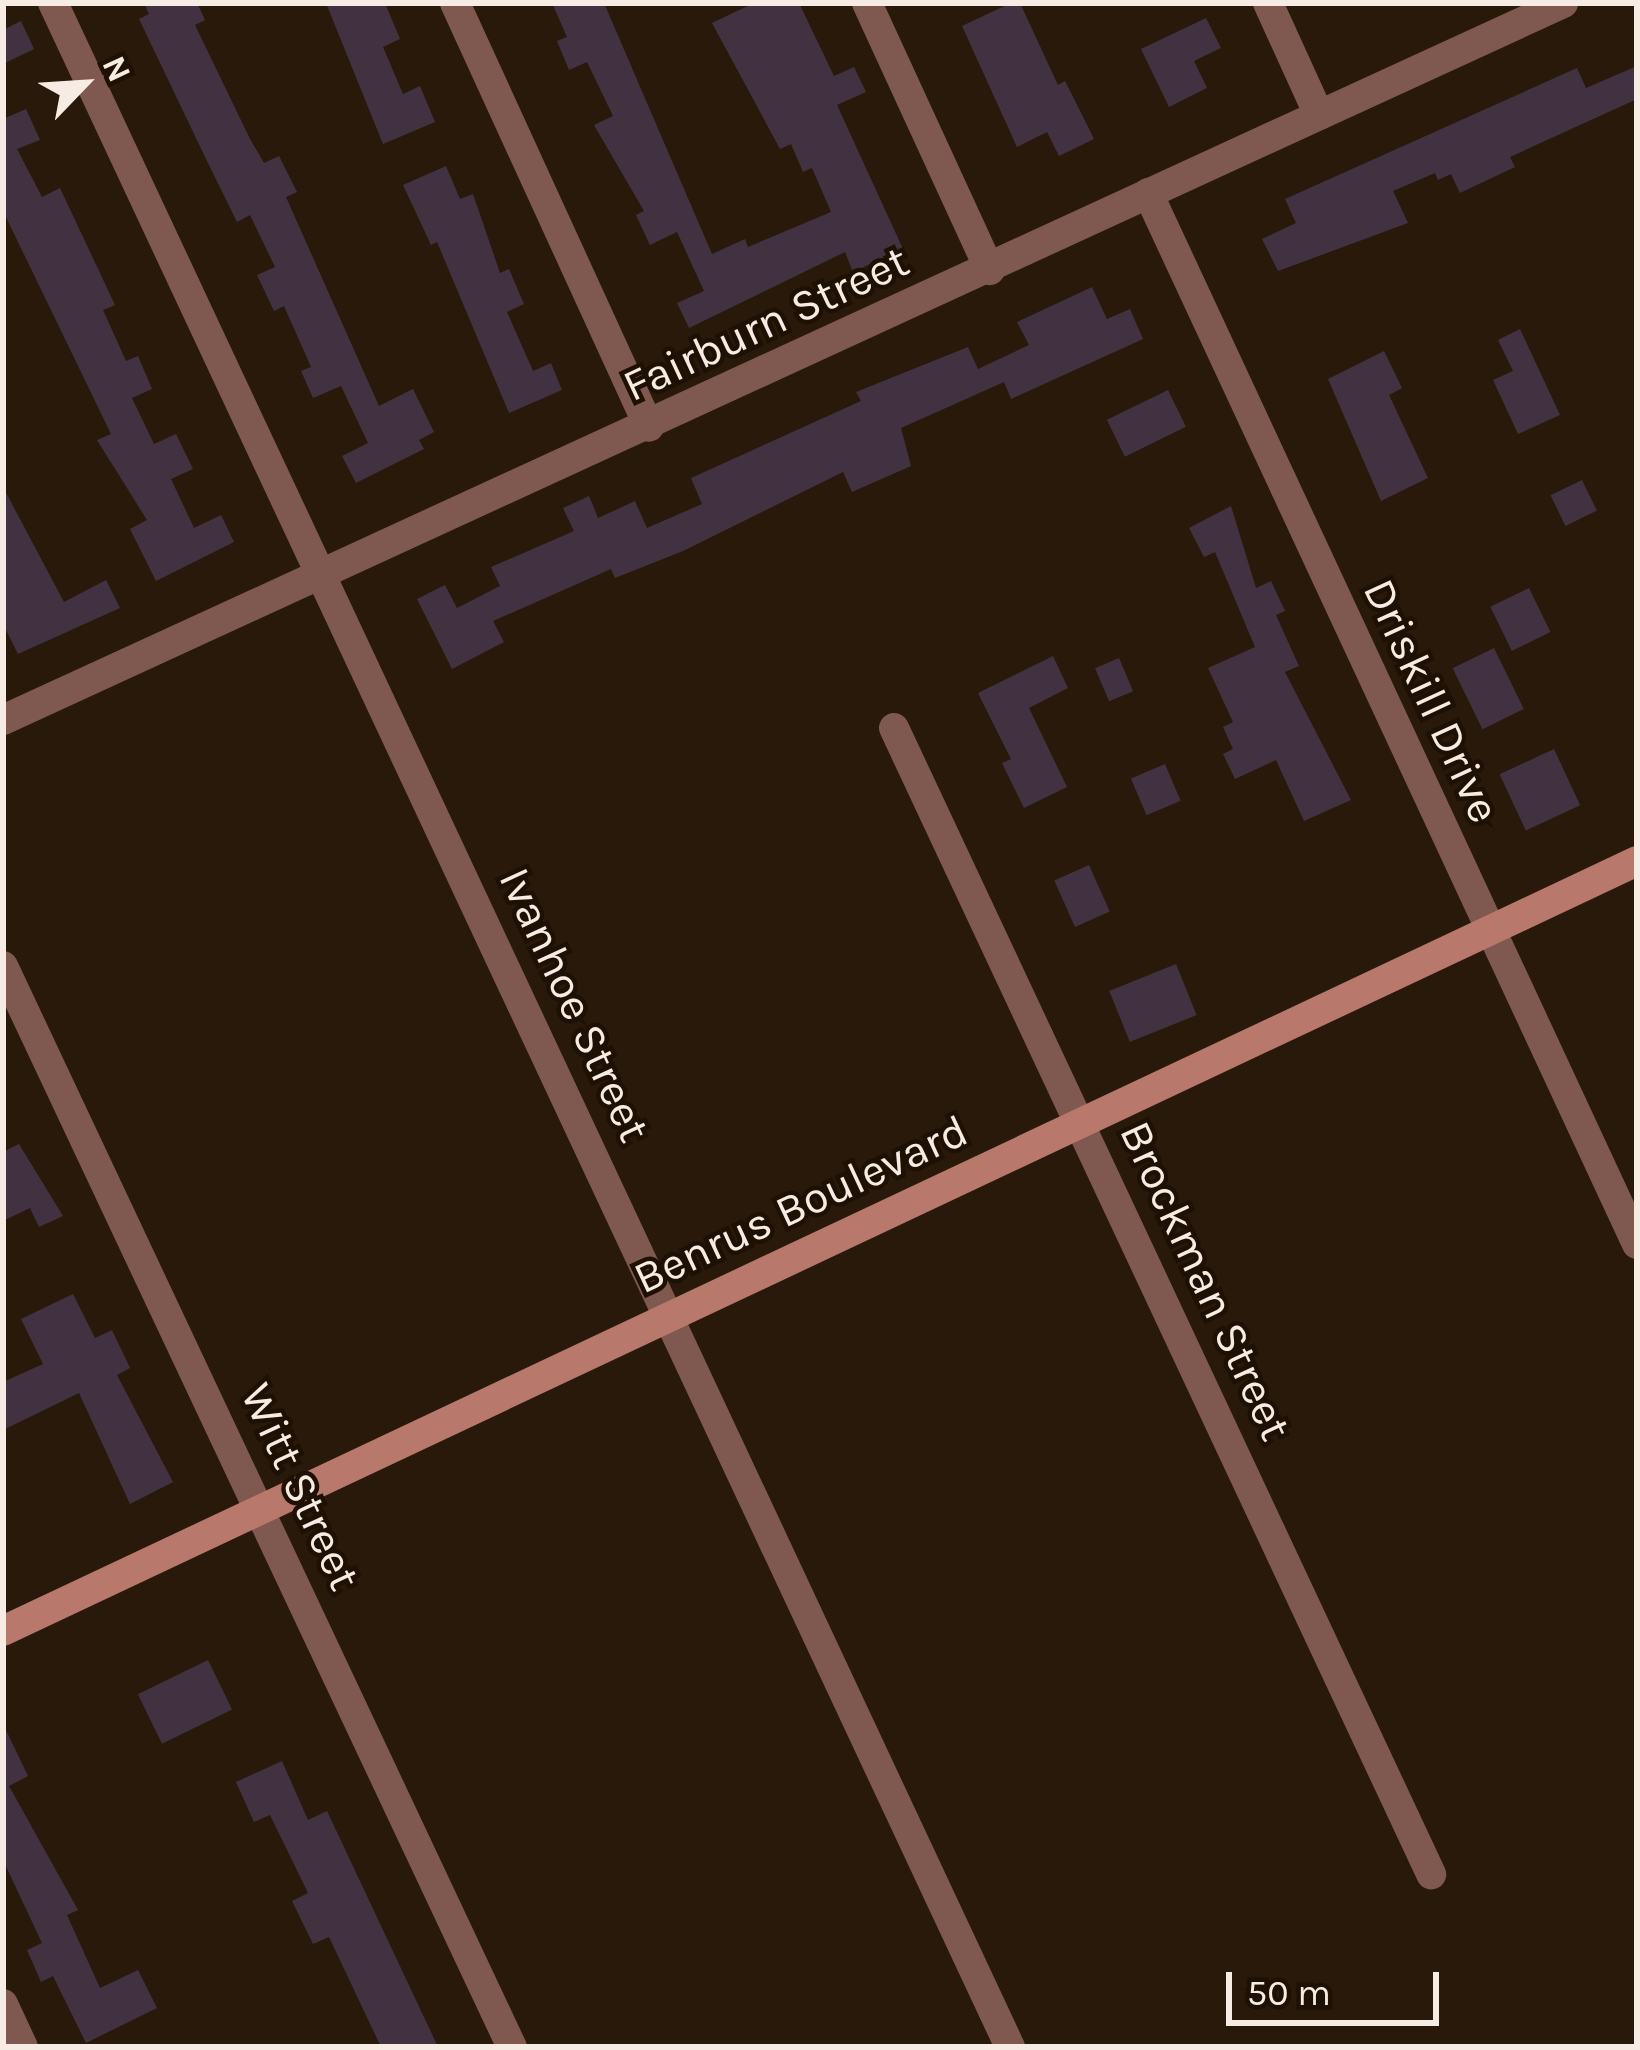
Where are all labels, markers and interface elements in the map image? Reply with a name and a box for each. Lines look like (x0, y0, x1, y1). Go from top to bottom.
north arrow (24, 24, 144, 144)
text: N (94, 50, 139, 88)
street label: Fairburn Street (615, 234, 917, 414)
street label: Driskill Drive (1351, 571, 1511, 831)
street label: Ivanhoe Street (487, 859, 661, 1151)
street label: Benrus Boulevard (626, 1104, 976, 1306)
street label: Brockman Street (1107, 1113, 1303, 1449)
street label: Witt Street (229, 1375, 371, 1599)
scale bar (1232, 1948, 1445, 2022)
text: 50 m (1247, 1972, 1331, 2014)

